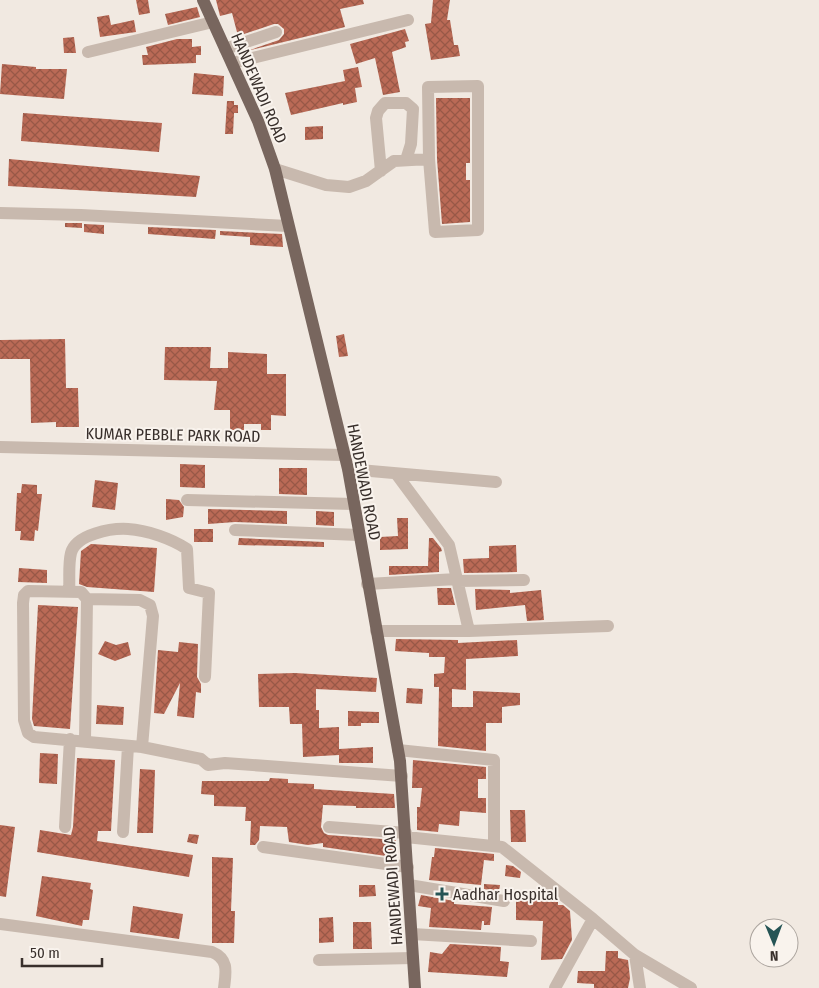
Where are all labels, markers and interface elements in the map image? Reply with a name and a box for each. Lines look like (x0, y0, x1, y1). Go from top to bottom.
street label: HANDEWADI ROAD (227, 30, 291, 146)
street label: HANDEWADI ROAD (343, 422, 385, 542)
street label: KUMAR PEBBLE PARK ROAD (85, 424, 261, 446)
street label: HANDEWADI ROAD (379, 826, 407, 946)
place label: Aadhar Hospital (453, 885, 558, 904)
marker: Aadhar Hospital (435, 887, 449, 901)
north arrow (749, 918, 799, 968)
scale bar (22, 936, 102, 968)
text: 50 m (30, 944, 60, 962)
text: N (770, 947, 779, 964)

